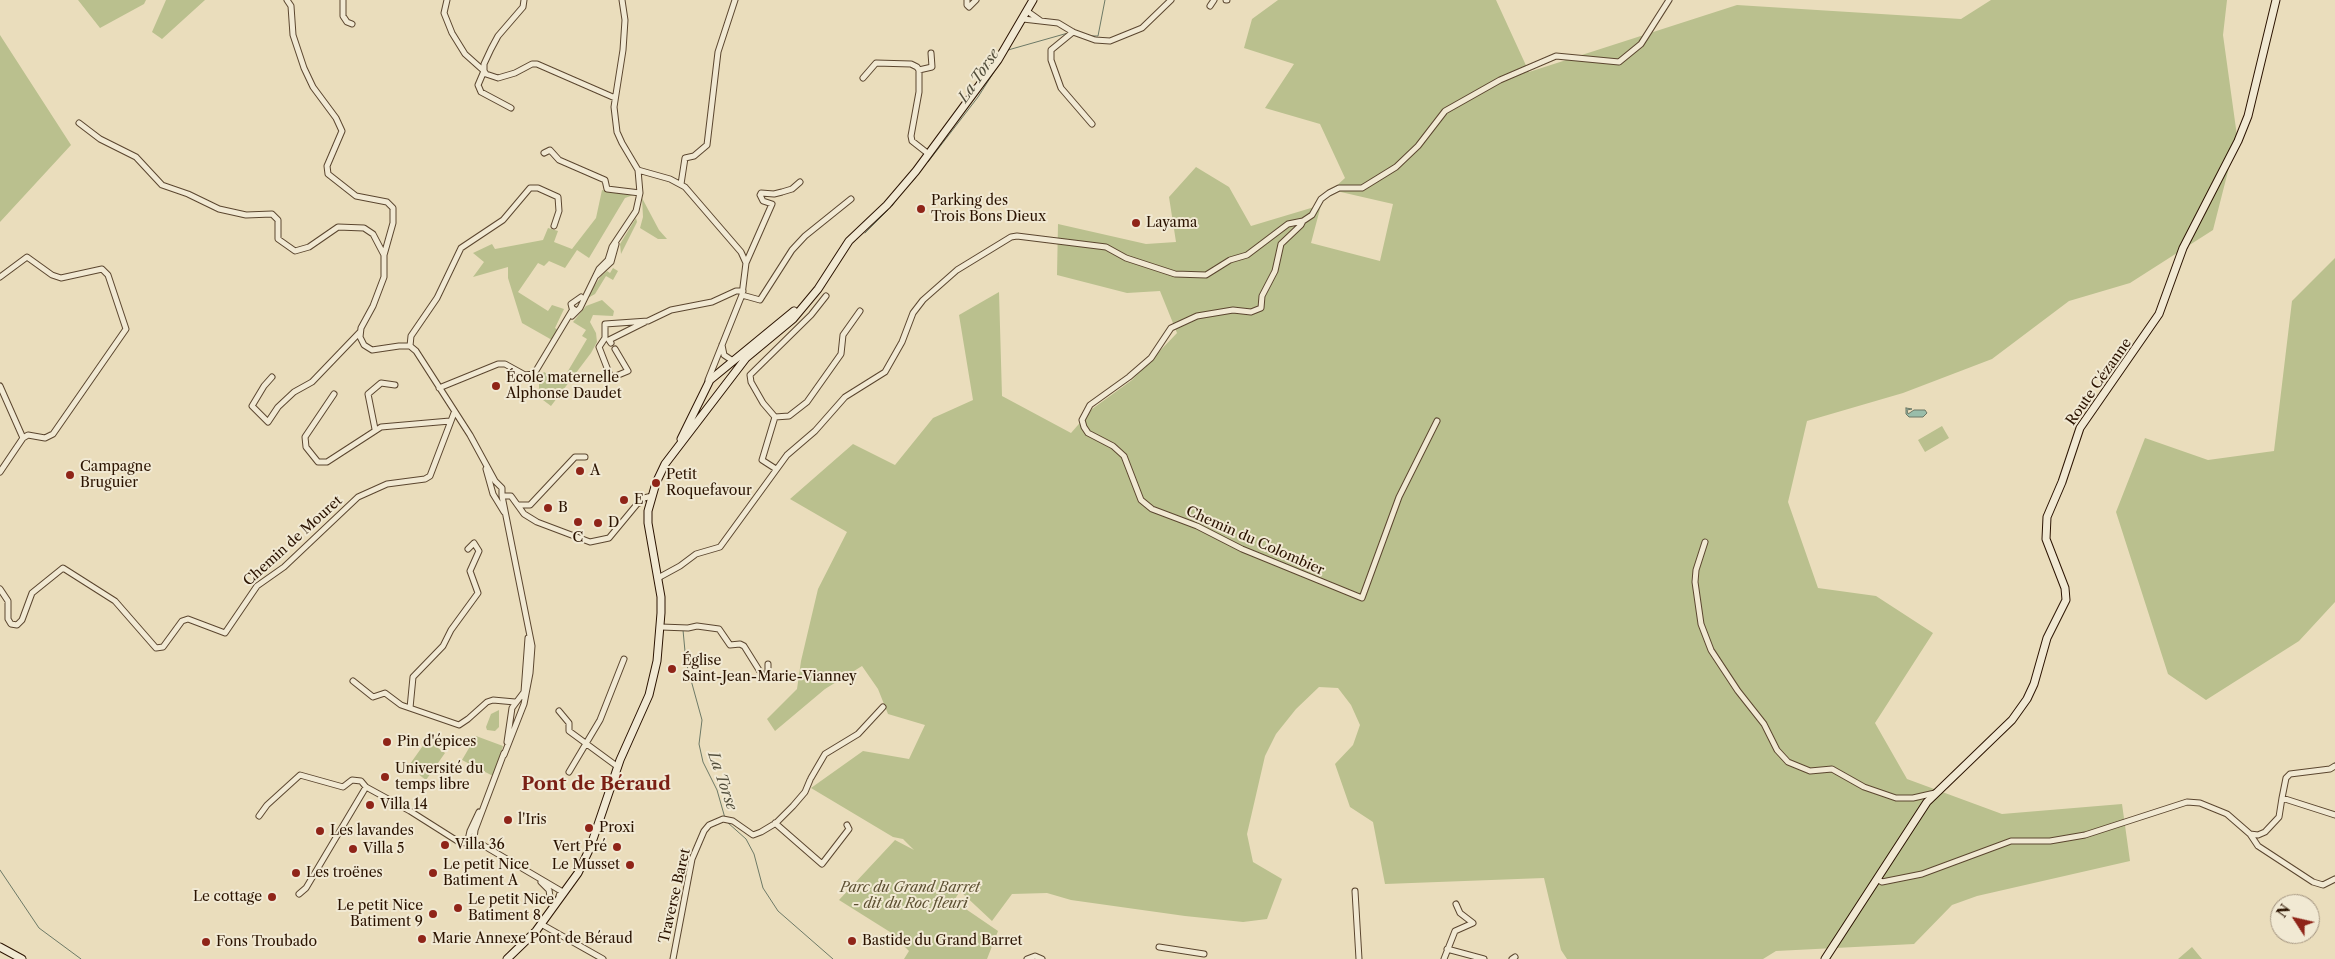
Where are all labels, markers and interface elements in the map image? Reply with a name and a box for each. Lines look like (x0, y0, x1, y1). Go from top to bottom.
water label: La Torse (955, 46, 1003, 106)
place label: Parking des Trois Bons Dieux (931, 193, 1046, 226)
marker: Parking des Trois Bons Dieux (915, 203, 927, 215)
place label: Layama (1146, 215, 1197, 231)
marker: Layama (1130, 217, 1142, 229)
street label: Route Cézanne (2063, 335, 2135, 429)
place label: École maternelle Alphonse Daudet (506, 370, 622, 402)
marker: École maternelle Alphonse Daudet (490, 380, 502, 392)
place label: Campagne Bruguier (80, 459, 151, 492)
place label: A (590, 463, 600, 479)
marker: A (574, 465, 586, 477)
place label: Petit Roquefavour (666, 467, 752, 500)
marker: Campagne Bruguier (64, 469, 76, 481)
marker: Petit Roquefavour (650, 477, 662, 489)
street label: Chemin de Mouret (240, 492, 346, 590)
place label: E (634, 492, 644, 508)
marker: E (618, 494, 630, 506)
place label: B (558, 500, 568, 516)
marker: B (542, 502, 554, 514)
street label: Chemin du Colombier (1183, 503, 1327, 579)
place label: D (608, 515, 619, 531)
marker: C (572, 516, 584, 528)
marker: D (592, 517, 604, 529)
place label: C (573, 530, 583, 546)
place label: Église Saint-Jean-Marie-Vianney (682, 653, 857, 686)
marker: Église Saint-Jean-Marie-Vianney (666, 663, 678, 675)
place label: Pin d'épices (397, 734, 476, 750)
marker: Pin d'épices (381, 736, 393, 748)
water label: La Torse (704, 749, 740, 813)
place label: Université du temps libre (395, 761, 483, 794)
marker: Université du temps libre (379, 771, 391, 783)
district label: Pont de Béraud (521, 774, 671, 796)
place label: Villa 14 (380, 797, 428, 813)
marker: Villa 14 (364, 799, 376, 811)
place label: l'Iris (518, 812, 547, 828)
marker: l'Iris (502, 814, 514, 826)
place label: Proxi (599, 820, 635, 836)
marker: Proxi (583, 822, 595, 834)
place label: Les lavandes (330, 823, 414, 839)
marker: Les lavandes (314, 825, 326, 837)
place label: Villa 36 (455, 837, 505, 853)
marker: Villa 36 (439, 839, 451, 851)
place label: Vert Pré (553, 839, 607, 855)
place label: Villa 5 (363, 841, 404, 857)
marker: Vert Pré (611, 841, 623, 853)
marker: Villa 5 (347, 843, 359, 855)
street label: Traverse Baret (656, 847, 694, 945)
place label: Le petit Nice Batiment A (443, 857, 529, 890)
place label: Le Musset (552, 857, 620, 873)
marker: Le Musset (624, 859, 636, 871)
place label: Les troënes (306, 865, 383, 881)
marker: Les troënes (290, 867, 302, 879)
marker: Le petit Nice Batiment A (427, 867, 439, 879)
park label: Parc du Grand Barret - dit du Roc fleuri (840, 880, 980, 912)
place label: Le cottage (193, 889, 262, 905)
marker: Le cottage (266, 891, 278, 903)
place label: Le petit Nice Batiment 8 (468, 892, 554, 924)
north arrow (2270, 894, 2320, 944)
place label: Le petit Nice Batiment 9 (337, 898, 423, 930)
text: N (2273, 901, 2294, 921)
marker: Le petit Nice Batiment 8 (452, 902, 464, 914)
marker: Le petit Nice Batiment 9 (427, 908, 439, 920)
place label: Marie Annexe Pont de Béraud (432, 931, 633, 947)
marker: Marie Annexe Pont de Béraud (416, 933, 428, 945)
place label: Bastide du Grand Barret (862, 933, 1022, 949)
place label: Fons Troubado (216, 934, 317, 950)
marker: Bastide du Grand Barret (846, 935, 858, 947)
marker: Fons Troubado (200, 936, 212, 948)

